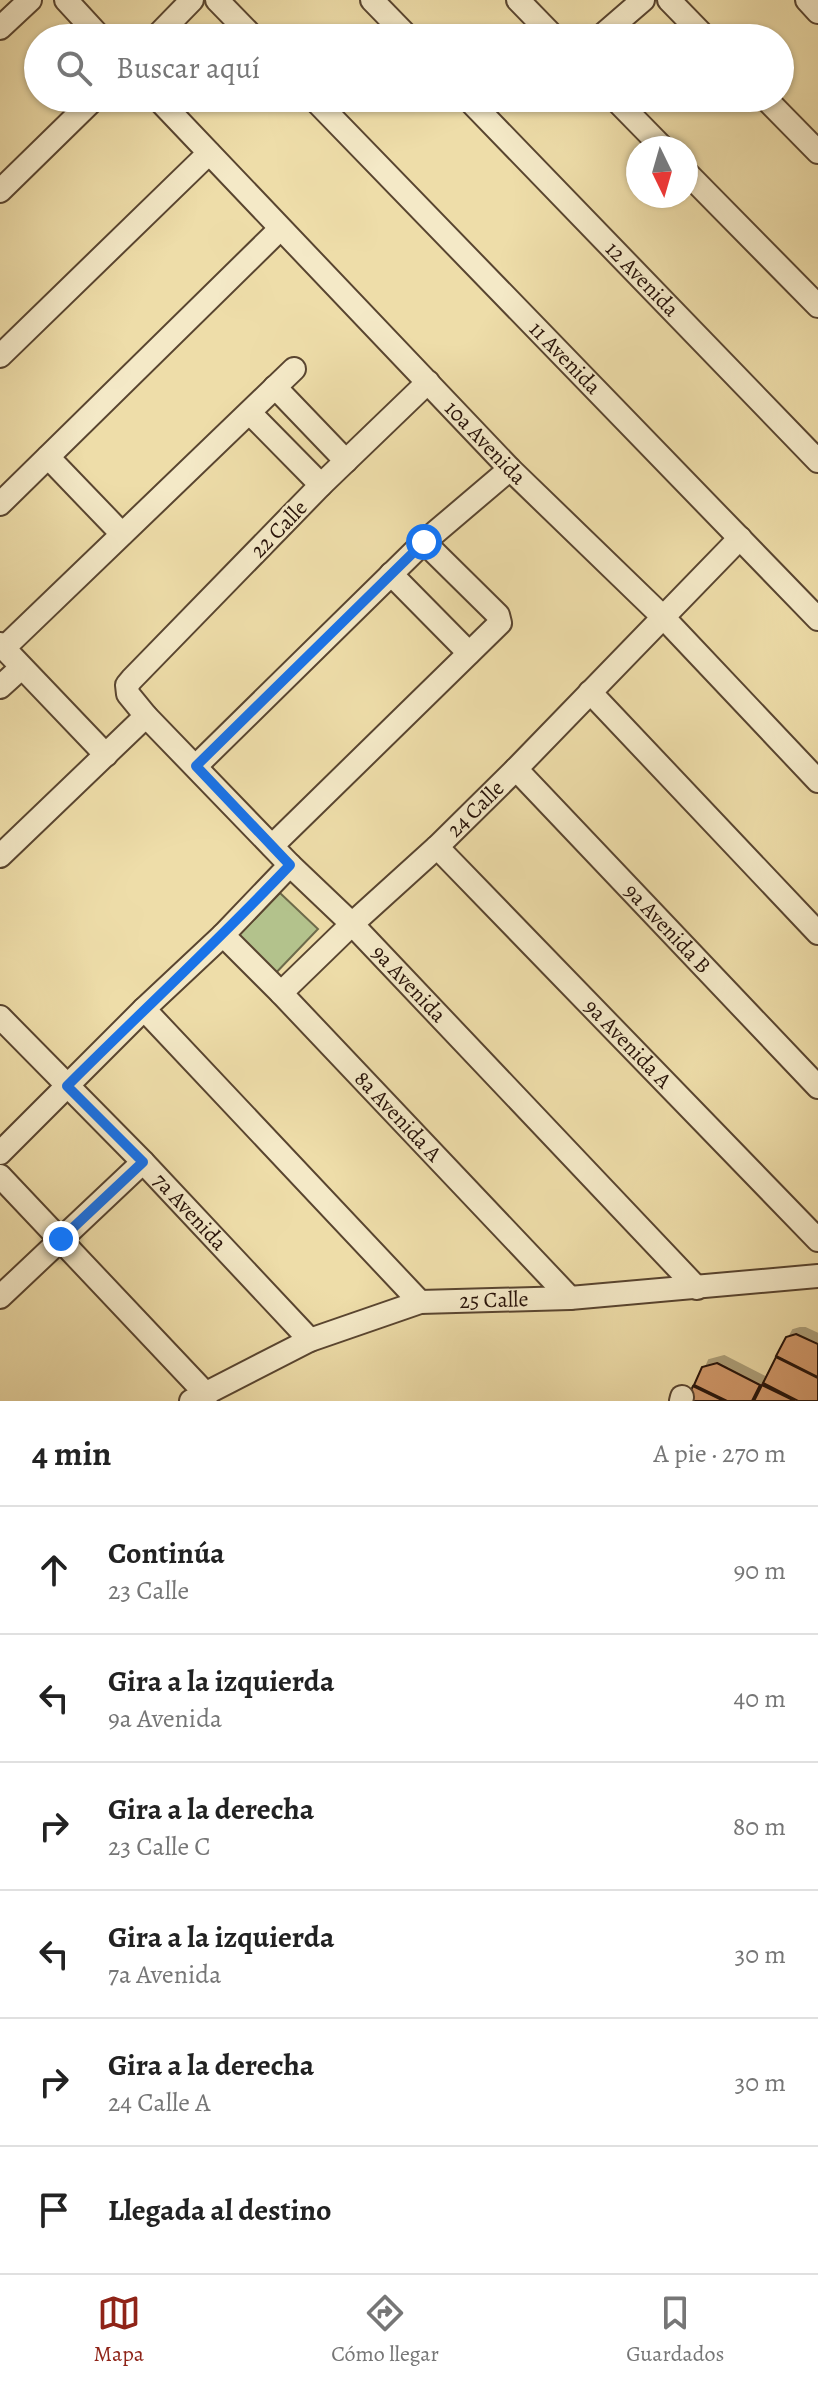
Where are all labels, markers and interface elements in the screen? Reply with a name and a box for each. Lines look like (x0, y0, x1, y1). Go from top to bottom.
search box (24, 24, 794, 112)
icon: search (52, 46, 96, 90)
text: Buscar aquí (116, 48, 260, 88)
north arrow (626, 136, 698, 208)
street label: 12 Avenida (599, 235, 686, 324)
street label: 11 Avenida (522, 315, 608, 402)
street label: 10a Avenida (438, 394, 533, 492)
street label: 22 Calle (244, 493, 314, 565)
route start (406, 524, 442, 560)
street label: 24 Calle (440, 774, 511, 844)
street label: 9a Avenida B (617, 877, 718, 980)
street label: 9a Avenida (365, 938, 453, 1030)
street label: 9a Avenida A (577, 992, 679, 1096)
street label: 8a Avenida A (348, 1064, 449, 1169)
street label: 7a Avenida (146, 1167, 234, 1258)
route end (43, 1221, 79, 1257)
street label: 25 Calle (459, 1284, 529, 1316)
text: 4 min (32, 1430, 111, 1477)
text: A pie · 270 m (654, 1436, 786, 1471)
text: Continúa (108, 1533, 225, 1573)
icon: ahead (32, 1548, 76, 1592)
text: 90 m (734, 1553, 786, 1588)
text: 23 Calle (108, 1573, 189, 1608)
text: Gira a la izquierda (108, 1661, 334, 1701)
icon: left (32, 1676, 76, 1720)
text: 40 m (734, 1681, 786, 1716)
text: 9a Avenida (108, 1701, 222, 1736)
text: Gira a la derecha (108, 1789, 314, 1829)
icon: right (32, 1804, 76, 1848)
text: 80 m (733, 1809, 786, 1844)
text: 23 Calle C (108, 1829, 210, 1864)
text: Gira a la izquierda (108, 1917, 334, 1957)
icon: left (32, 1932, 76, 1976)
text: 30 m (735, 1937, 786, 1972)
text: 7a Avenida (108, 1957, 221, 1992)
text: Gira a la derecha (108, 2045, 314, 2085)
icon: right (32, 2060, 76, 2104)
text: 30 m (735, 2065, 786, 2100)
text: 24 Calle A (108, 2085, 210, 2120)
icon: arrive (32, 2188, 76, 2232)
text: Llegada al destino (108, 2190, 331, 2230)
tab: Mapa (94, 2291, 144, 2369)
tab: Cómo llegar (331, 2291, 439, 2369)
tab: Guardados (626, 2291, 724, 2369)

